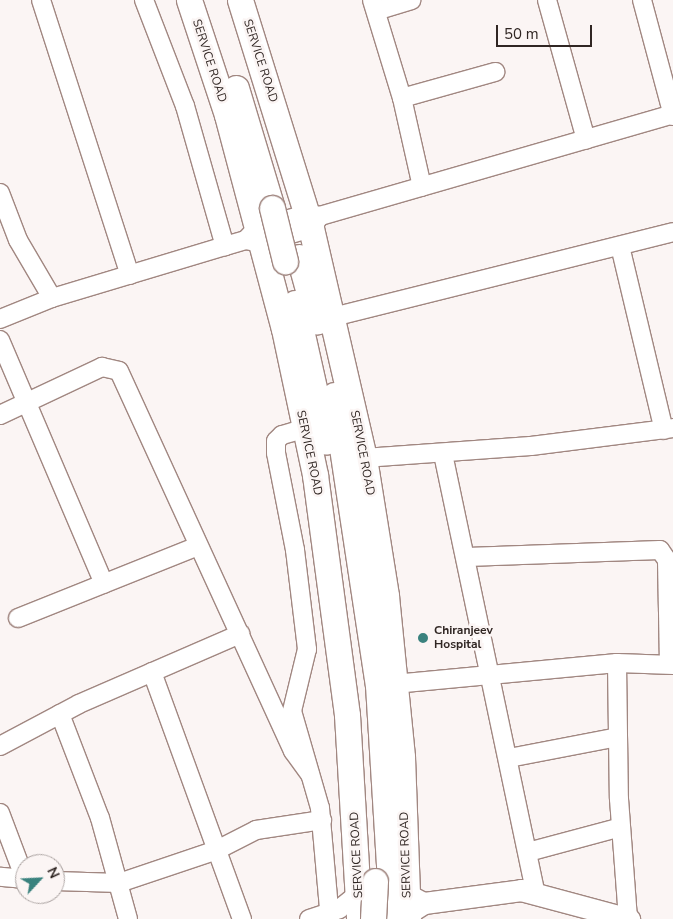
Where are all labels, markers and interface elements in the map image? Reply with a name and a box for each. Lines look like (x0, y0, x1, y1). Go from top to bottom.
scale bar (498, 15, 594, 47)
street label: SERVICE ROAD (189, 18, 229, 104)
street label: SERVICE ROAD (240, 18, 280, 104)
text: 50 m (504, 24, 539, 44)
street label: SERVICE ROAD (293, 409, 325, 497)
street label: SERVICE ROAD (347, 409, 377, 497)
place label: Chiranjeev Hospital (434, 624, 493, 652)
marker: Chiranjeev Hospital (416, 631, 430, 645)
street label: SERVICE ROAD (348, 811, 366, 899)
street label: SERVICE ROAD (397, 812, 415, 898)
north arrow (15, 854, 65, 904)
text: N (42, 864, 64, 882)

